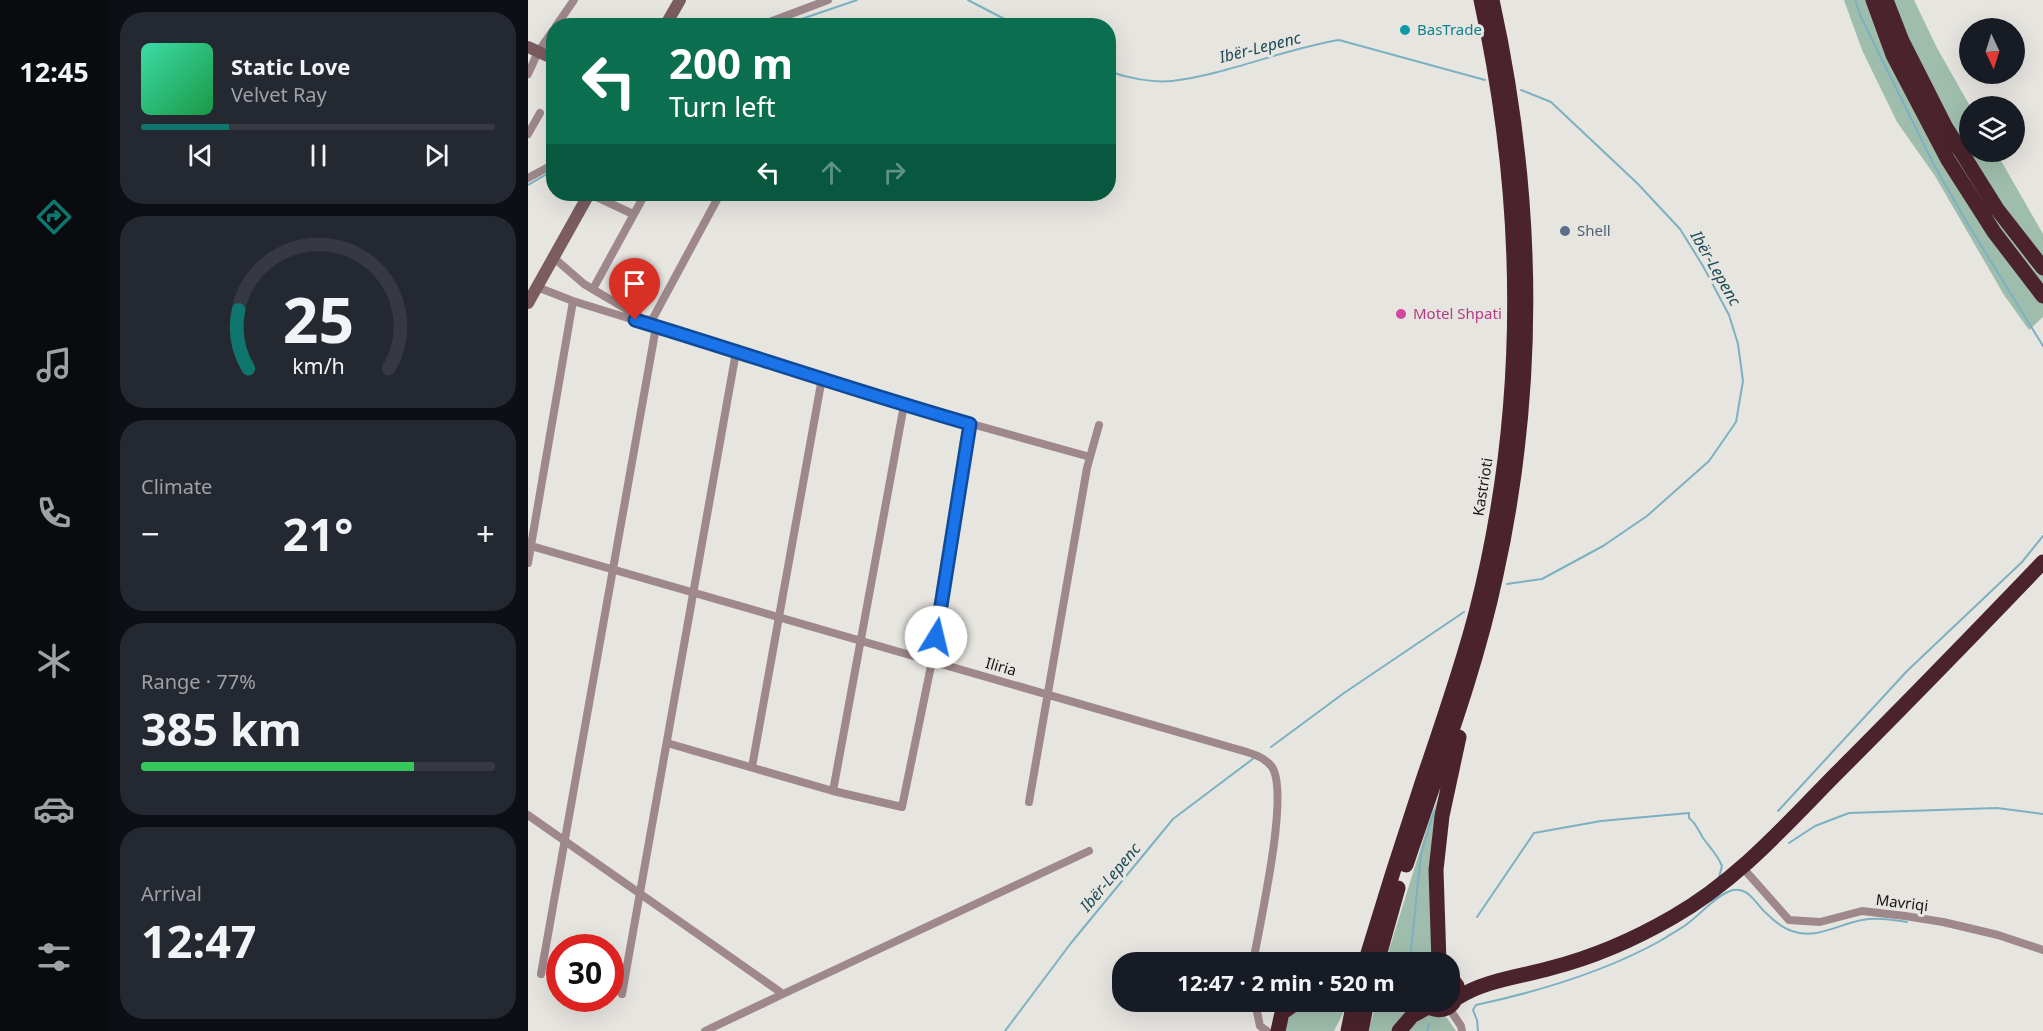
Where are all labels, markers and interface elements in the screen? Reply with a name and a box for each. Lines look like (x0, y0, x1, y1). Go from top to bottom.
north arrow (1959, 18, 2025, 84)
map controls (1959, 18, 2025, 162)
place label: BasTrade (1417, 19, 1482, 39)
marker: BasTrade (1398, 23, 1412, 37)
water label: Ibër-Lepenc (1216, 26, 1304, 68)
text: 200 m (669, 34, 793, 91)
icon: left (570, 42, 648, 120)
text: Static Love (231, 51, 350, 81)
text: 12:45 (19, 53, 89, 90)
text: Velvet Ray (231, 81, 327, 108)
text: Turn left (669, 88, 775, 125)
button: layers (1959, 96, 2025, 162)
icon: previous (184, 139, 217, 172)
icon: pause (302, 139, 335, 172)
icon: next (420, 139, 453, 172)
icon: left (752, 156, 785, 189)
icon: ahead (815, 156, 848, 189)
icon: right (878, 156, 911, 189)
icon: directions (33, 196, 75, 238)
place label: Shell (1577, 220, 1611, 240)
marker: Shell (1558, 224, 1572, 238)
water label: Ibër-Lepenc (1685, 226, 1747, 310)
pin (609, 258, 660, 320)
icon: arrive (618, 267, 651, 300)
text: 25 (282, 276, 354, 361)
place label: Motel Shpati (1413, 303, 1502, 323)
marker: Motel Shpati (1394, 307, 1408, 321)
icon: music (33, 344, 75, 386)
text: km/h (292, 351, 344, 380)
street label: Kastrioti (1468, 456, 1496, 517)
text: Climate (141, 473, 212, 500)
icon: phone (33, 492, 75, 534)
text: 21° (283, 503, 353, 564)
text: − (141, 511, 160, 556)
text: + (476, 511, 495, 556)
position arrow (904, 605, 968, 669)
icon: climate (33, 640, 75, 682)
street label: Iliria (983, 652, 1019, 680)
text: Range · 77% (141, 668, 256, 695)
text: 385 km (141, 698, 302, 759)
icon: car (33, 788, 75, 830)
water label: Ibër-Lepenc (1074, 837, 1146, 917)
text: Arrival (141, 880, 202, 907)
street label: Mavriqi (1875, 889, 1930, 915)
text: 12:47 (141, 910, 257, 971)
speed limit sign: 30 (546, 934, 624, 1012)
icon: filters (33, 936, 75, 978)
text: 12:47 · 2 min · 520 m (1177, 967, 1395, 997)

